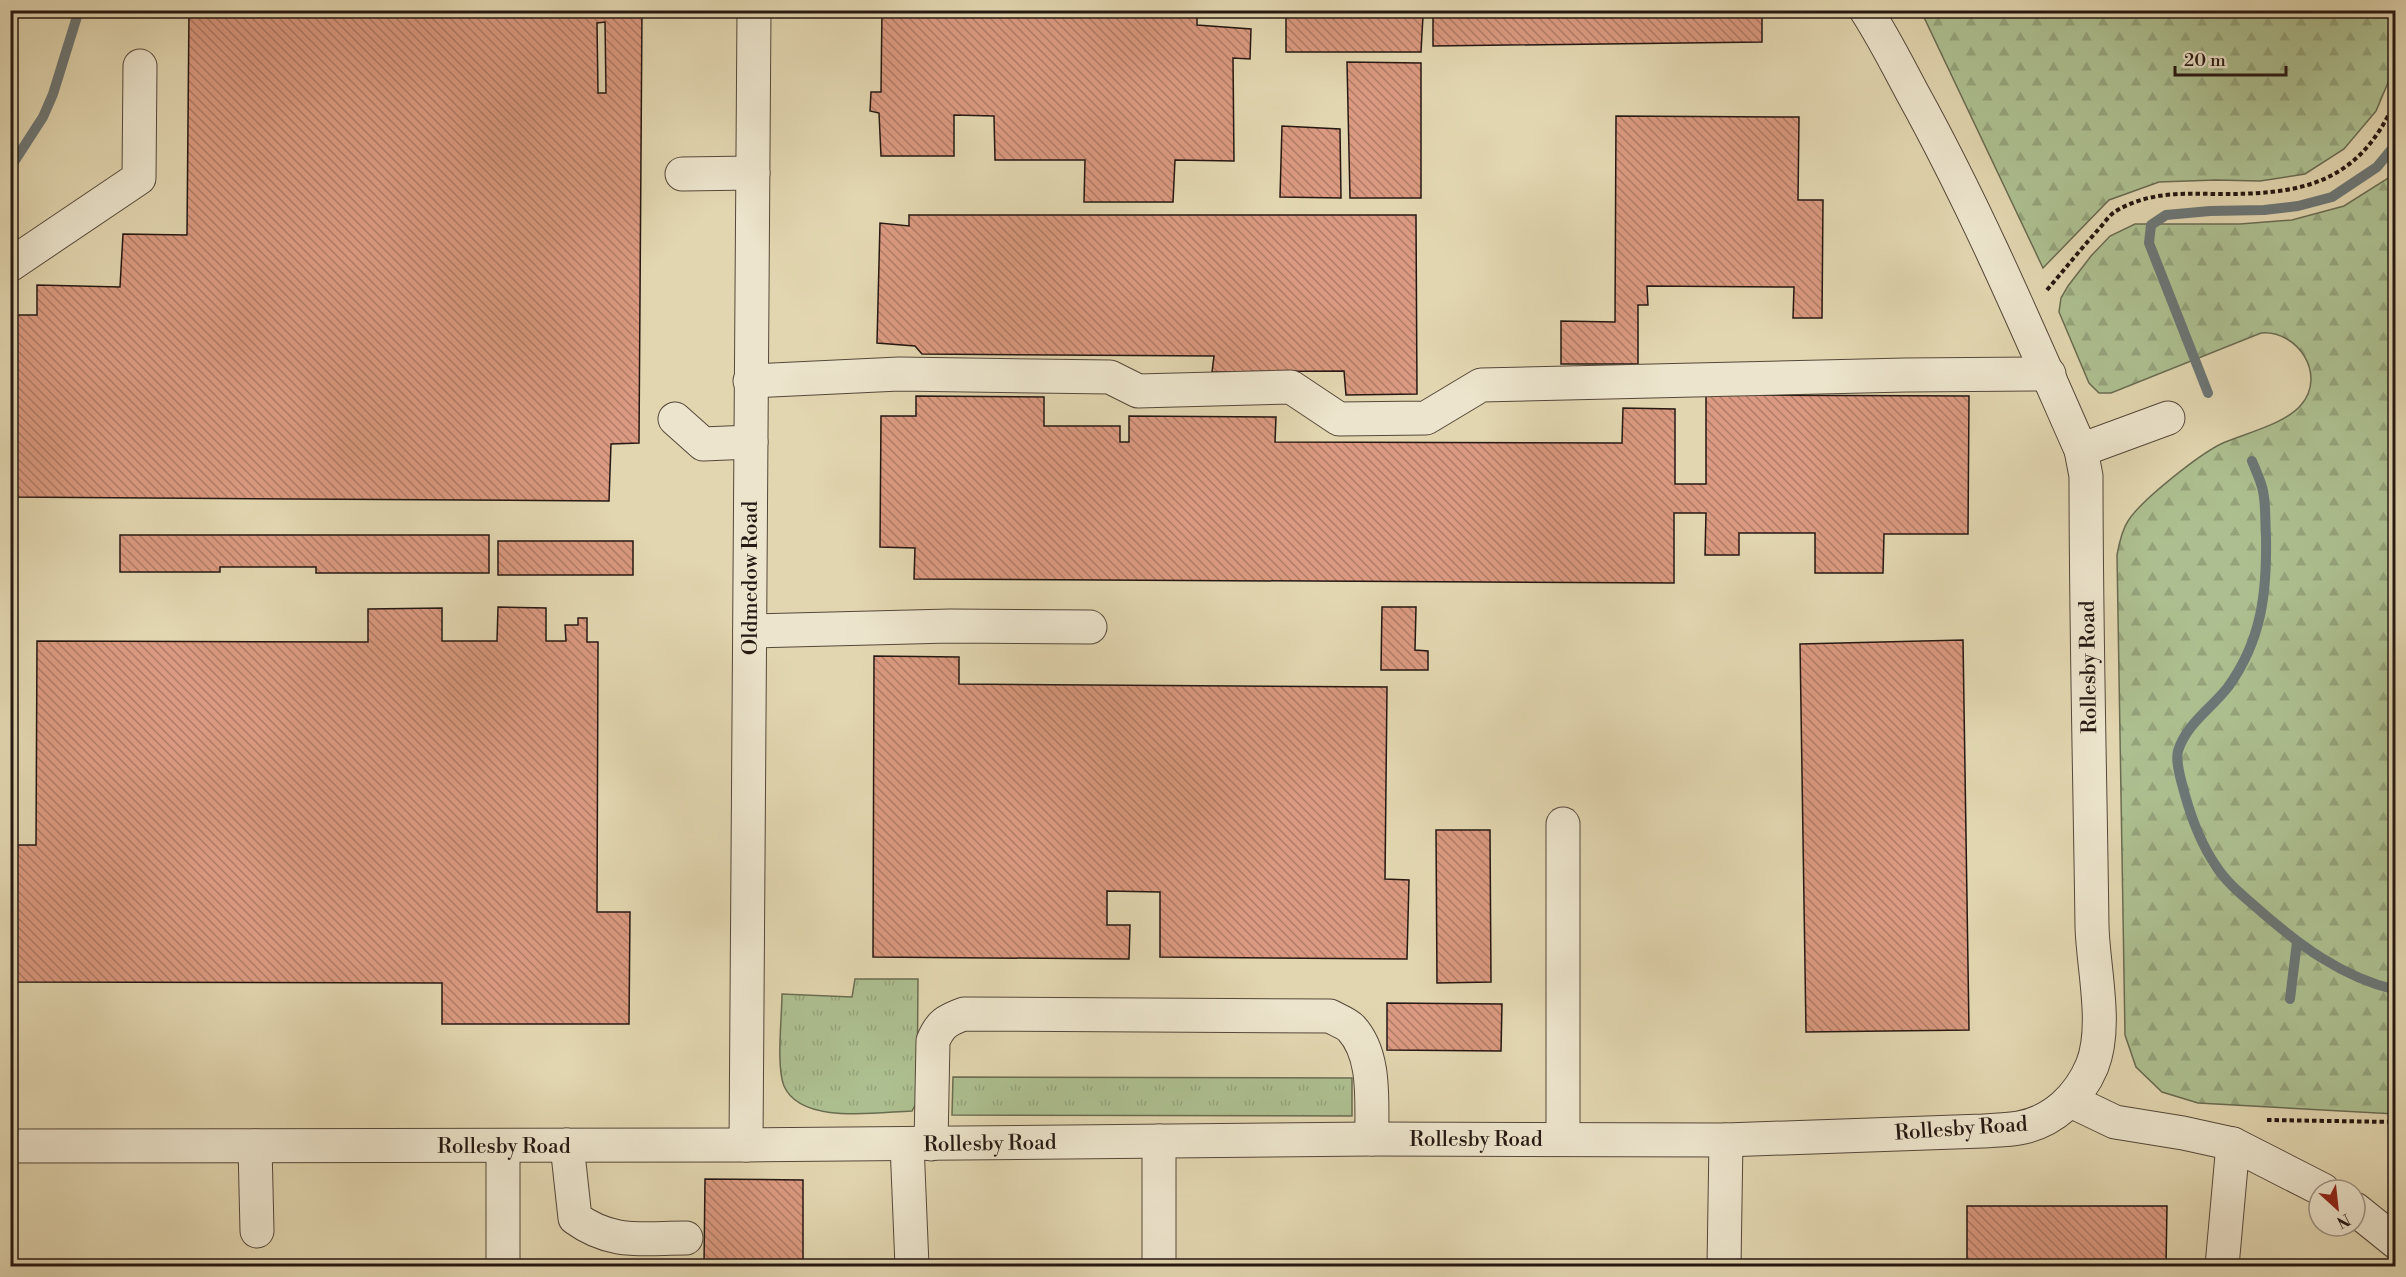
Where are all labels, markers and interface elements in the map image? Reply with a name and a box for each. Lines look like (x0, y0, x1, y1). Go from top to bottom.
scale bar (2175, 39, 2286, 77)
text: 20 m (2184, 49, 2226, 72)
street label: Oldmedow Road (738, 501, 764, 655)
street label: Rollesby Road (2075, 600, 2103, 734)
street label: Rollesby Road (1894, 1111, 2029, 1147)
street label: Rollesby Road (1409, 1127, 1543, 1153)
street label: Rollesby Road (923, 1130, 1057, 1158)
street label: Rollesby Road (437, 1134, 571, 1160)
north arrow (2307, 1178, 2367, 1238)
text: N (2333, 1209, 2354, 1232)

